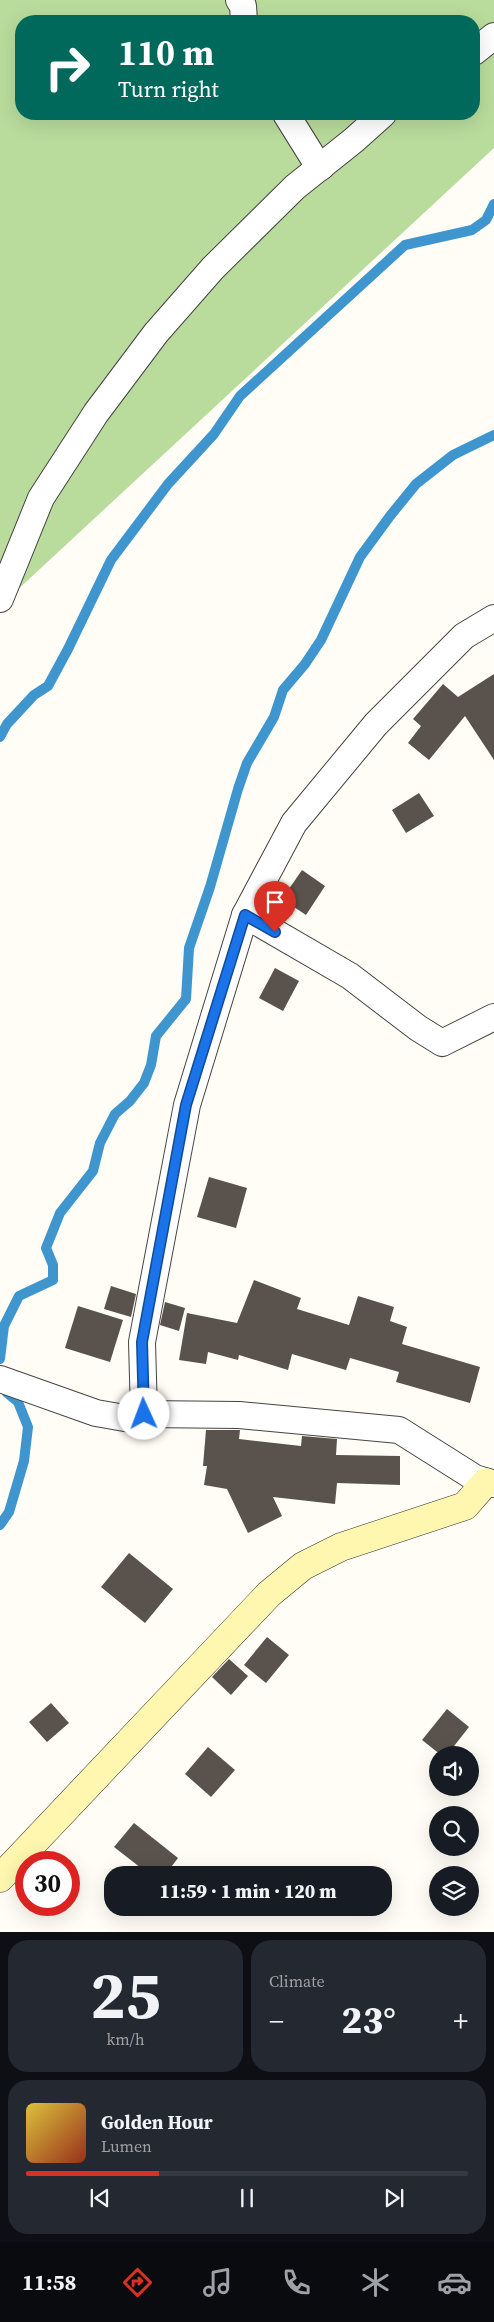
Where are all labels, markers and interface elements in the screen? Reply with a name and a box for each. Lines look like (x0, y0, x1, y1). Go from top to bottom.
text: 110 m (118, 29, 214, 77)
icon: right (35, 35, 100, 100)
text: Turn right (118, 74, 219, 104)
pin (254, 881, 296, 932)
icon: arrive (261, 888, 289, 916)
position arrow (117, 1387, 169, 1439)
map controls (429, 1746, 479, 1916)
button: sound (429, 1746, 479, 1796)
button: search (429, 1806, 479, 1856)
speed limit sign: 30 (15, 1851, 80, 1916)
button: layers (429, 1866, 479, 1916)
text: 11:59 · 1 min · 120 m (159, 1878, 337, 1904)
text: 25 (90, 1951, 161, 2040)
text: Climate (269, 1970, 325, 1992)
text: 23° (341, 1994, 396, 2046)
text: − (269, 2002, 284, 2040)
text: + (453, 2002, 468, 2040)
text: km/h (106, 2028, 145, 2050)
text: Golden Hour (101, 2109, 213, 2135)
text: Lumen (101, 2135, 152, 2157)
icon: previous (86, 2184, 114, 2212)
icon: pause (233, 2184, 261, 2212)
icon: next (380, 2184, 408, 2212)
icon: directions (120, 2265, 155, 2300)
icon: music (200, 2265, 235, 2300)
icon: phone (279, 2265, 314, 2300)
icon: climate (358, 2265, 393, 2300)
icon: car (437, 2265, 472, 2300)
text: 11:58 (22, 2267, 76, 2297)

